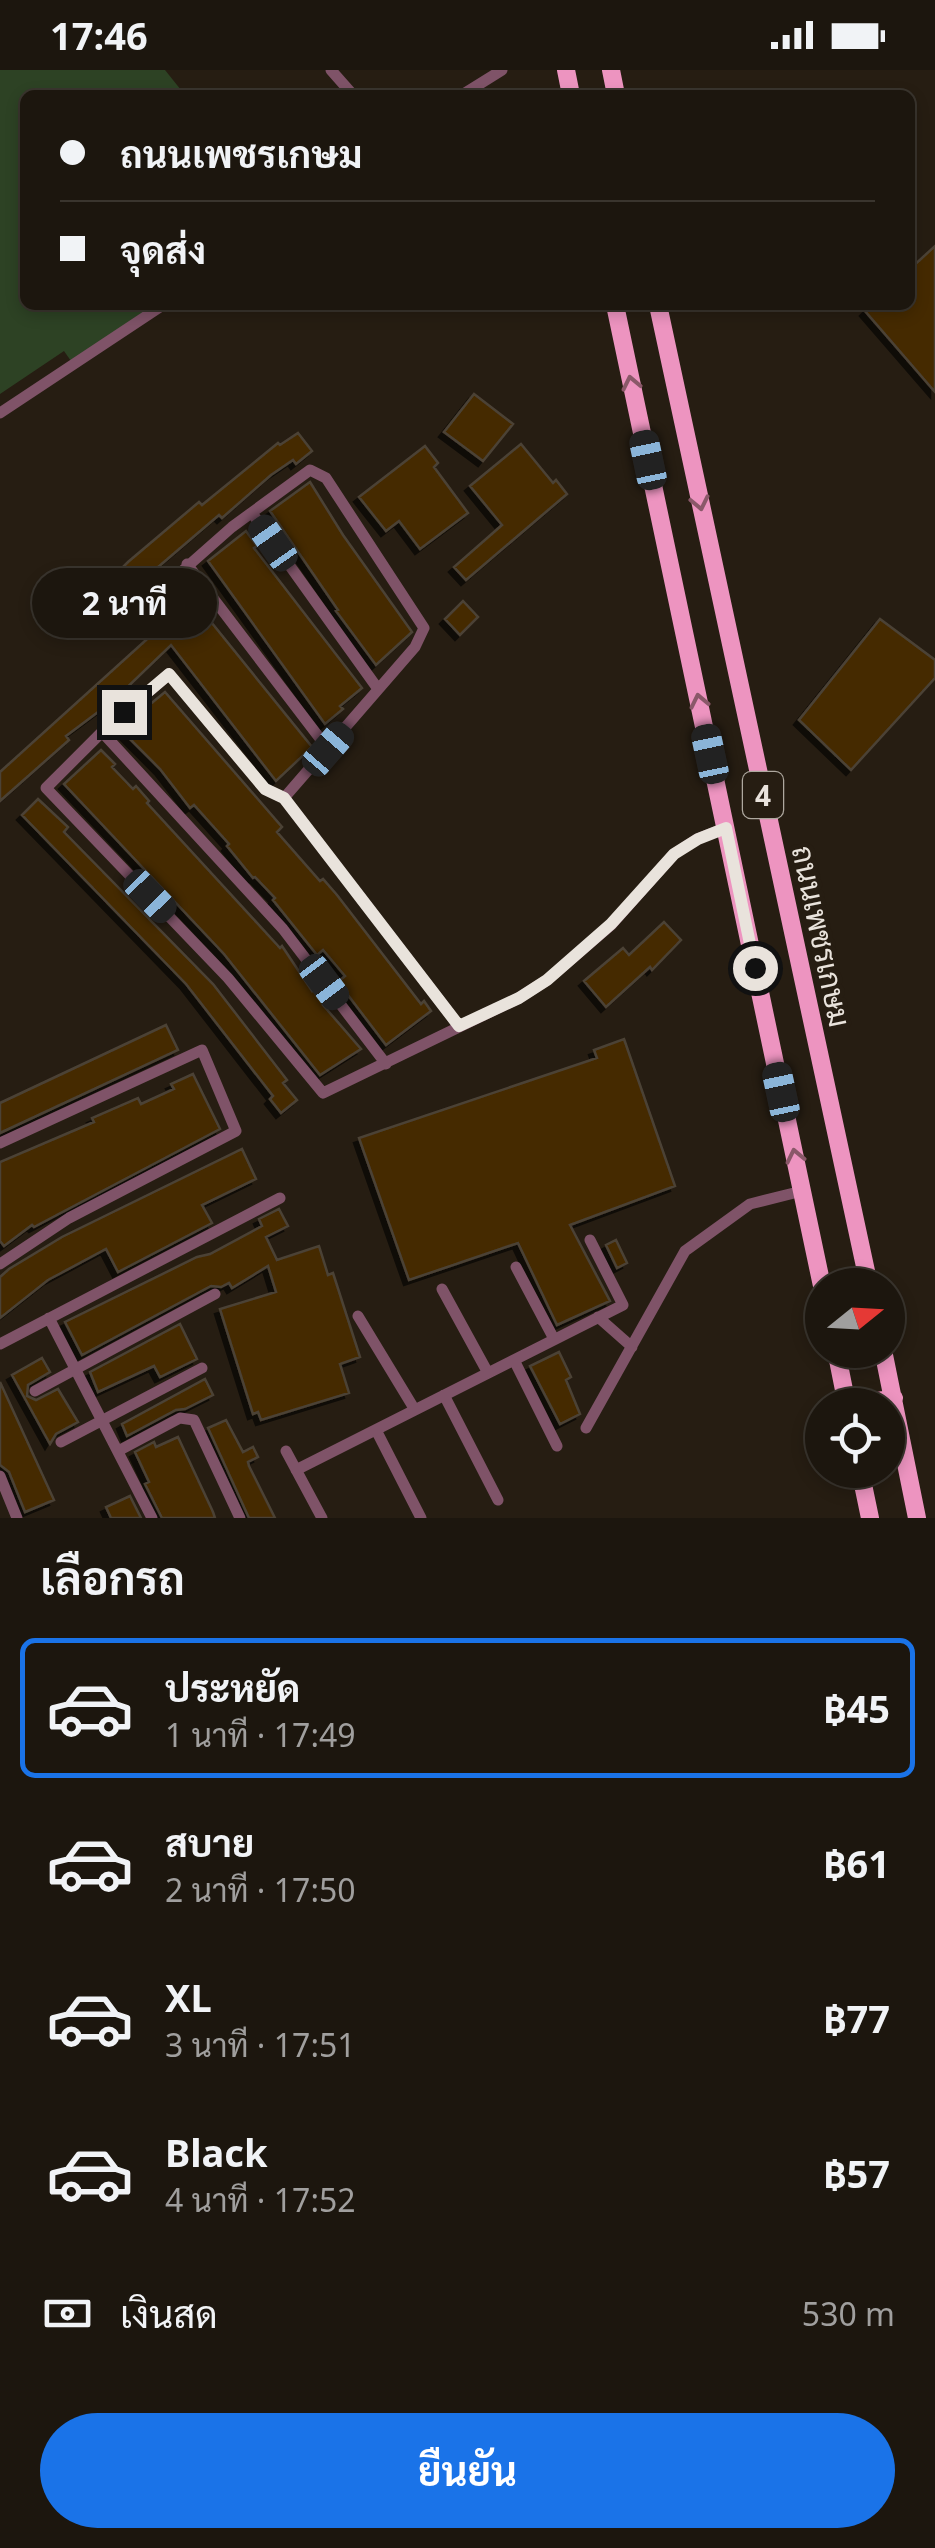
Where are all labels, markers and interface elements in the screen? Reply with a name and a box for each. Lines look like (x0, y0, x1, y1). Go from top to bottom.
text: 17:46 (50, 9, 148, 61)
text: ถนนเพชรเกษม (120, 127, 363, 179)
text: จุดส่ง (120, 223, 206, 275)
one-way arrow (622, 375, 643, 392)
car (627, 428, 669, 492)
one-way arrow (689, 494, 710, 511)
car (244, 510, 302, 576)
callout: 2 นาที (32, 567, 216, 637)
text: 2 นาที (82, 581, 167, 624)
route end (102, 690, 147, 735)
one-way arrow (689, 693, 710, 710)
car (297, 717, 359, 781)
car (689, 722, 731, 786)
road number: 4 (743, 772, 783, 818)
street label: ถนนเพชรเกษม (783, 841, 861, 1031)
car (118, 864, 182, 928)
route start (733, 946, 778, 991)
car (294, 949, 354, 1015)
car (760, 1060, 802, 1124)
one-way arrow (786, 1148, 807, 1165)
north arrow (805, 1268, 905, 1368)
map controls (805, 1268, 905, 1488)
button: locate (805, 1388, 905, 1488)
text: เลือกรถ (40, 1547, 185, 1608)
text: ประหยัด (165, 1661, 300, 1713)
icon: car (45, 1663, 135, 1753)
text: ฿45 (824, 1682, 890, 1734)
text: 1 นาที · 17:49 (165, 1713, 356, 1756)
text: สบาย (165, 1816, 254, 1868)
icon: car (45, 1818, 135, 1908)
text: ฿61 (824, 1837, 890, 1889)
text: 2 นาที · 17:50 (165, 1868, 356, 1911)
text: XL (165, 1971, 212, 2023)
icon: car (45, 1973, 135, 2063)
text: ฿77 (824, 1992, 890, 2044)
text: 3 นาที · 17:51 (165, 2023, 356, 2066)
text: Black (165, 2126, 268, 2178)
icon: car (45, 2128, 135, 2218)
text: ฿57 (824, 2147, 890, 2199)
text: 4 นาที · 17:52 (165, 2178, 356, 2221)
icon: cash (40, 2286, 95, 2341)
text: เงินสด (120, 2287, 218, 2339)
text: 530 m (802, 2292, 895, 2335)
button: ยืนยัน (40, 2413, 895, 2528)

